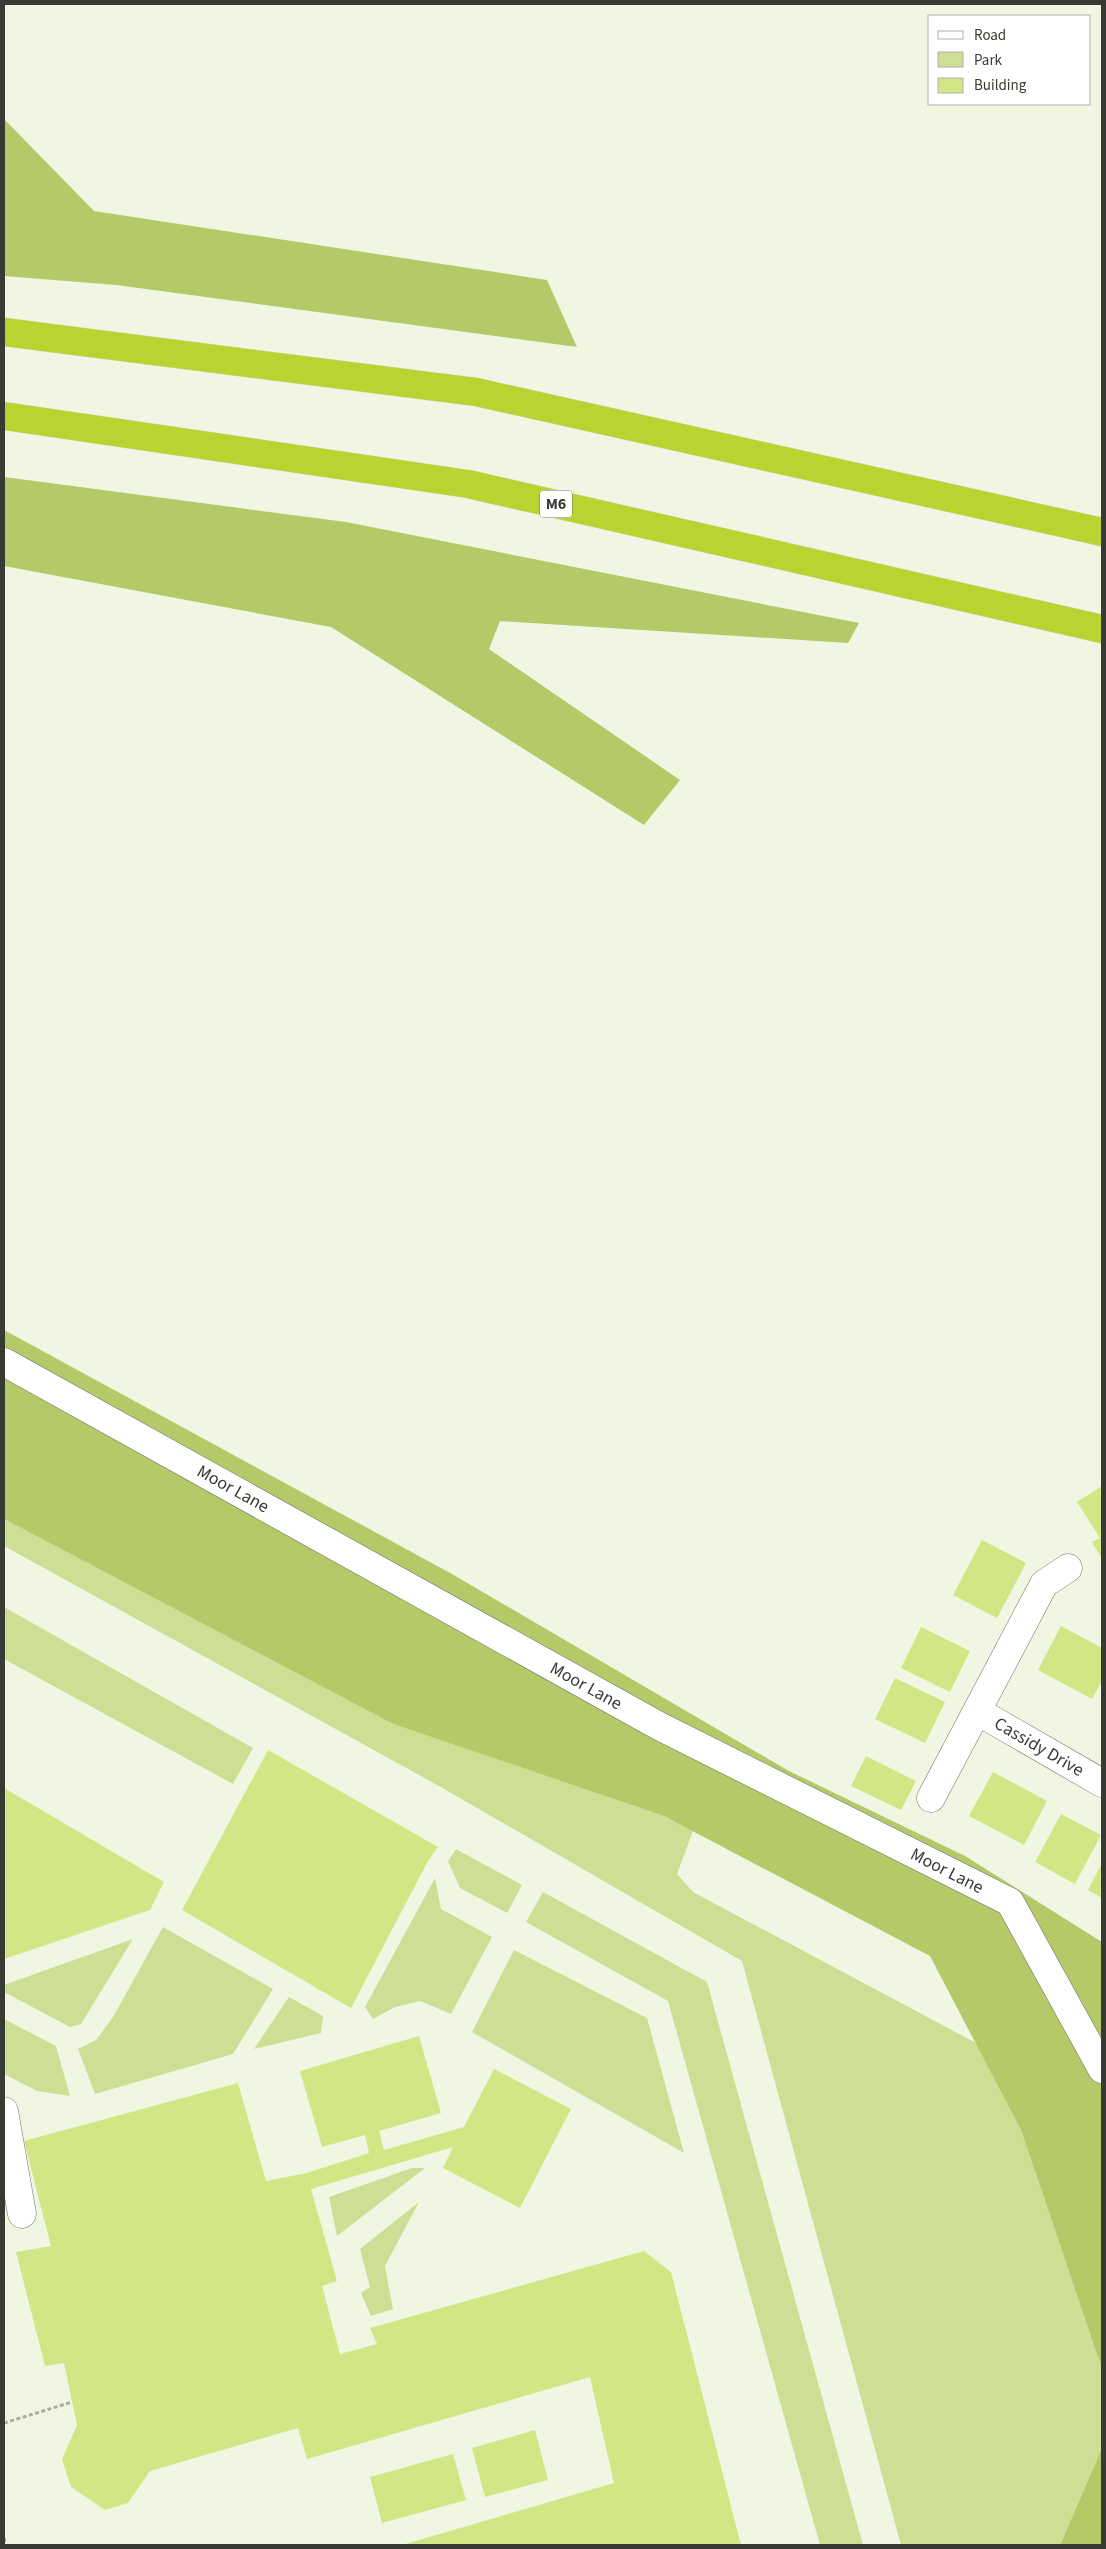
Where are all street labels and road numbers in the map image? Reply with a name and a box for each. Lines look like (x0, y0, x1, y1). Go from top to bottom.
road number: M6 (540, 490, 572, 518)
street label: Moor Lane (192, 1459, 274, 1519)
street label: Moor Lane (545, 1656, 627, 1716)
street label: Cassidy Drive (990, 1711, 1089, 1783)
street label: Moor Lane (906, 1842, 988, 1900)

